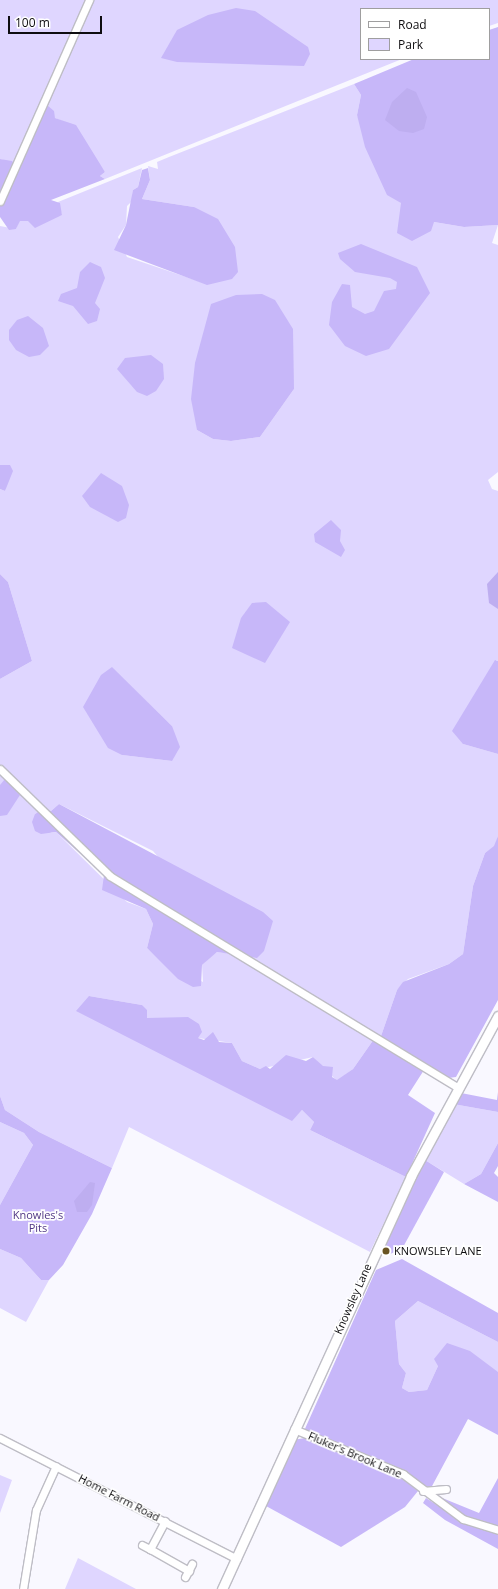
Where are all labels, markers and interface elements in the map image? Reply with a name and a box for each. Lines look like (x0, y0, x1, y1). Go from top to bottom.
scale bar (10, 8, 104, 34)
legend (360, 8, 490, 60)
text: 100 m (15, 14, 50, 31)
text: Road (398, 16, 427, 33)
text: Park (398, 36, 423, 53)
park label: Knowles's Pits (13, 1209, 63, 1235)
place label: KNOWSLEY LANE (394, 1244, 482, 1258)
marker: KNOWSLEY LANE (381, 1246, 391, 1256)
street label: Knowsley Lane (332, 1262, 374, 1336)
street label: Fluker's Brook Lane (306, 1429, 404, 1481)
street label: Home Farm Road (76, 1472, 162, 1524)

